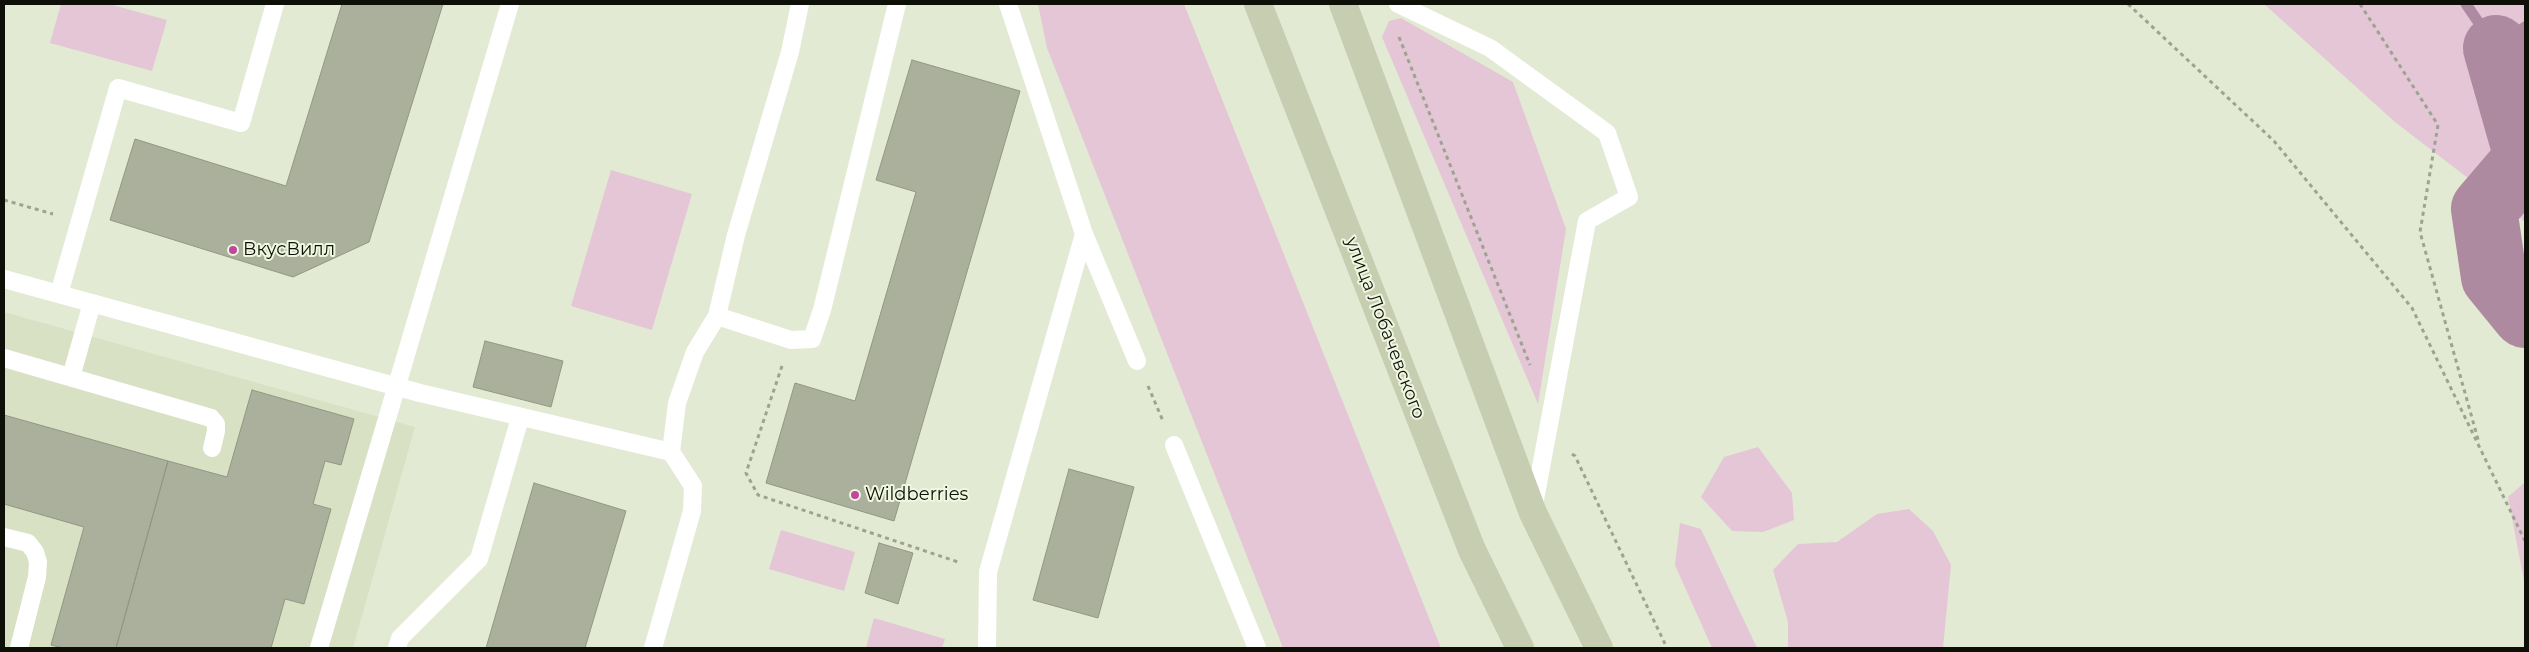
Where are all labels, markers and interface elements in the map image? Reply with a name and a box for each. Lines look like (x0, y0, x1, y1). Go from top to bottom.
street label: улица Лобачевского (1340, 234, 1430, 422)
place label: ВкусВилл (243, 239, 335, 261)
marker: ВкусВилл (227, 244, 239, 256)
place label: Wildberries (865, 484, 968, 506)
marker: Wildberries (849, 489, 861, 501)

